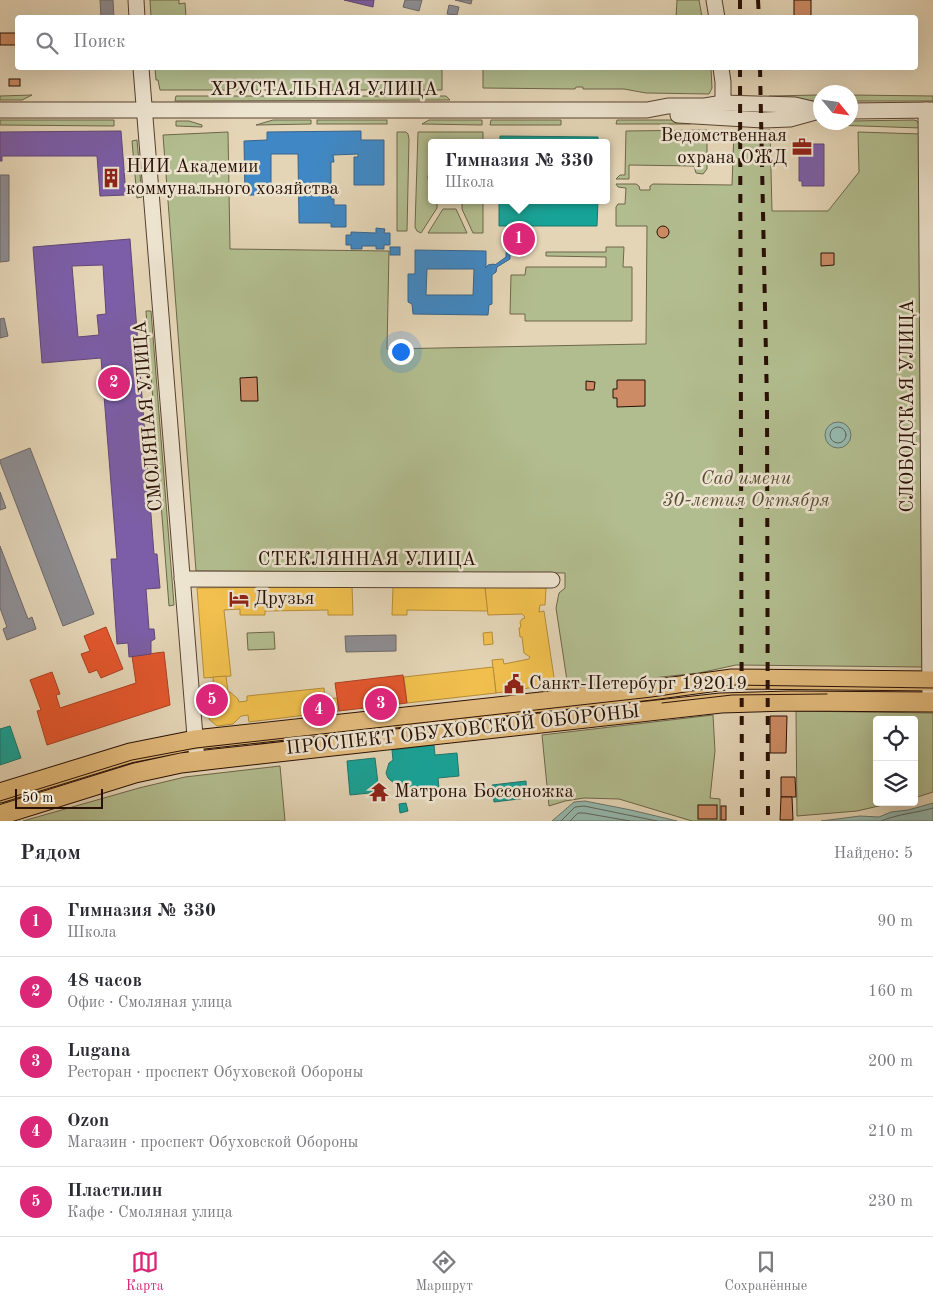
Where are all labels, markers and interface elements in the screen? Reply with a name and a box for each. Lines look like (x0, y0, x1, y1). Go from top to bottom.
search box (15, 15, 918, 70)
icon: search (33, 29, 61, 57)
text: Поиск (73, 33, 125, 52)
street label: ХРУСТАЛЬНАЯ УЛИЦА (210, 81, 439, 100)
north arrow (813, 85, 858, 130)
place label: Ведомственная охрана ОЖД (660, 127, 787, 168)
office icon: Ведомственная охрана ОЖД (791, 136, 813, 158)
popup (428, 139, 610, 204)
text: Гимназия № 330 (444, 152, 594, 171)
place label: НИИ Академии коммунального хозяйства (126, 158, 340, 199)
building icon: НИИ Академии коммунального хозяйства (100, 167, 122, 189)
text: Школа (444, 175, 494, 191)
pin: 1 (503, 220, 535, 258)
street label: СЛОБОДСКАЯ УЛИЦА (899, 299, 918, 512)
street label: СМОЛЯНАЯ УЛИЦА (131, 319, 167, 512)
your location (388, 339, 414, 365)
pin: 2 (98, 364, 130, 402)
park label: Сад имени 30-летия Октября (662, 470, 830, 511)
street label: СТЕКЛЯННАЯ УЛИЦА (258, 551, 477, 570)
hotel icon: Друзья (228, 588, 250, 610)
place label: Друзья (254, 590, 315, 609)
public building icon: Санкт-Петербург 192019 (503, 673, 525, 695)
place label: Санкт-Петербург 192019 (529, 675, 747, 694)
pin: 5 (196, 681, 228, 719)
pin: 3 (365, 685, 397, 723)
pin: 4 (303, 691, 335, 729)
street label: ПРОСПЕКТ ОБУХОВСКОЙ ОБОРОНЫ (285, 699, 641, 759)
map controls (873, 716, 918, 806)
button: locate (873, 716, 918, 761)
button: layers (873, 761, 918, 806)
temple icon: Матрона Боссоножка (368, 781, 390, 803)
place label: Матрона Боссоножка (394, 783, 575, 802)
scale bar (15, 786, 102, 809)
text: 50 m (22, 791, 53, 805)
text: Рядом (20, 843, 81, 864)
text: Найдено: 5 (834, 846, 913, 862)
text: Гимназия № 330 (67, 902, 216, 921)
text: 1 (31, 914, 41, 930)
text: 90 m (877, 914, 913, 930)
text: Школа (67, 925, 117, 941)
text: 48 часов (67, 972, 142, 991)
text: 2 (31, 984, 41, 1000)
text: 160 m (868, 984, 913, 1000)
text: Офис · Смоляная улица (67, 995, 233, 1011)
text: Lugana (67, 1042, 131, 1061)
text: 3 (31, 1054, 41, 1070)
text: 200 m (868, 1054, 913, 1070)
text: Ресторан · проспект Обуховской Обороны (67, 1065, 363, 1081)
text: Ozon (67, 1112, 109, 1131)
text: 4 (31, 1124, 41, 1140)
text: 210 m (868, 1124, 913, 1140)
text: Магазин · проспект Обуховской Обороны (67, 1135, 358, 1151)
text: Пластилин (67, 1182, 163, 1201)
text: 5 (31, 1194, 41, 1210)
text: 230 m (868, 1194, 913, 1210)
text: Кафе · Смоляная улица (67, 1205, 233, 1221)
tab: Карта (126, 1248, 164, 1295)
tab: Маршрут (415, 1248, 473, 1295)
tab: Сохранённые (725, 1248, 807, 1295)

